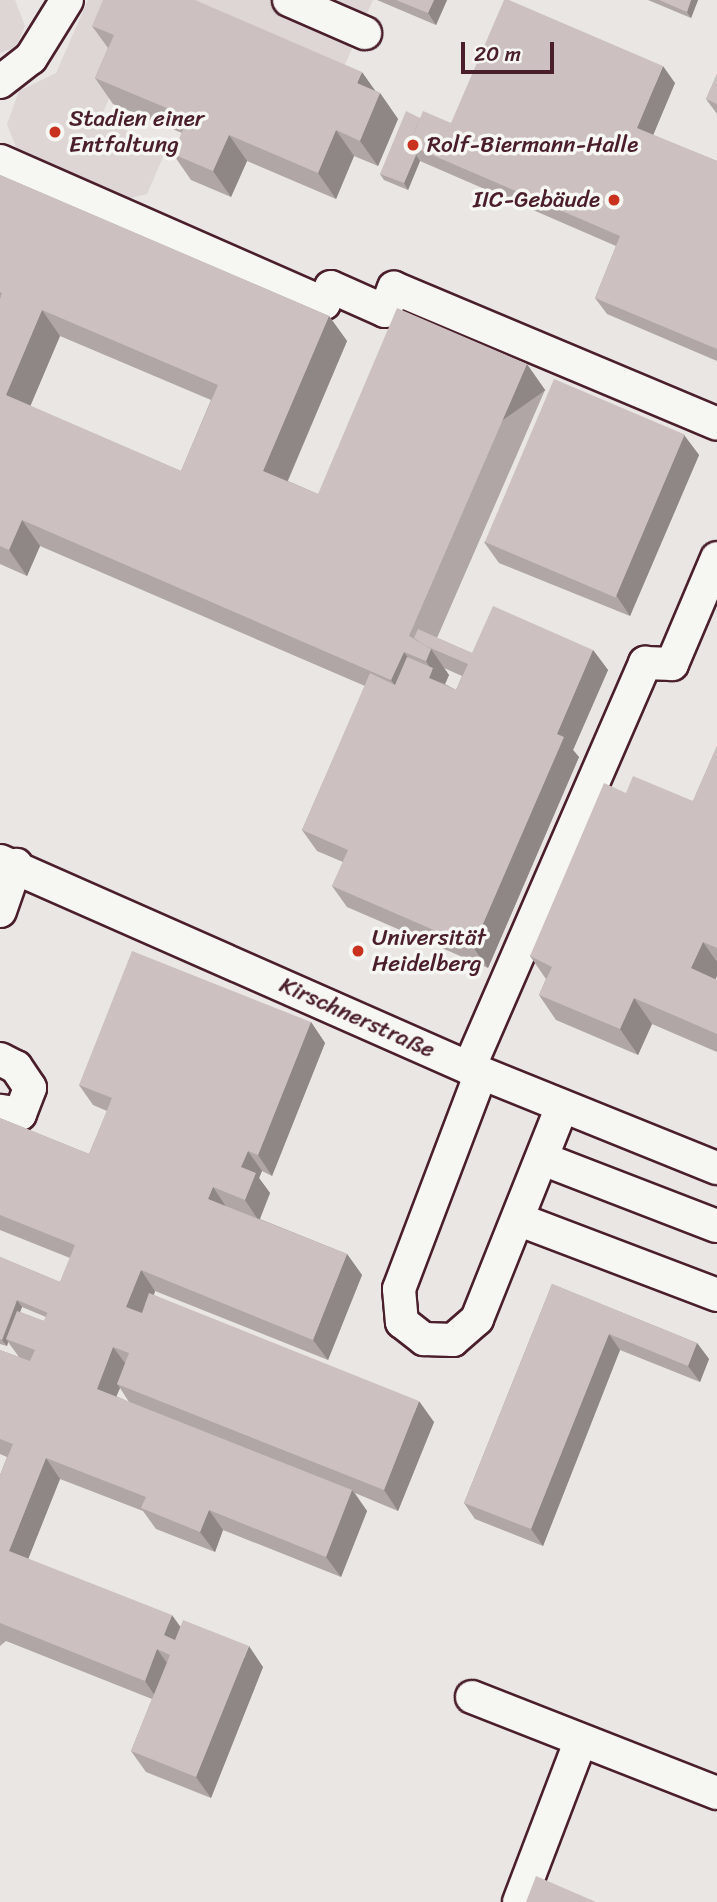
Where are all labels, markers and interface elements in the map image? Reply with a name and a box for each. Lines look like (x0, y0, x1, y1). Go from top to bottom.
scale bar (465, 28, 558, 72)
text: 20 m (474, 35, 521, 73)
place label: Stadien einer Entfaltung (69, 105, 204, 159)
marker: Stadien einer Entfaltung (47, 124, 63, 140)
place label: Rolf-Biermann-Halle (427, 131, 638, 159)
marker: Rolf-Biermann-Halle (405, 137, 421, 153)
place label: IIC-Gebäude (473, 186, 600, 214)
marker: IIC-Gebäude (606, 192, 622, 208)
place label: Universität Heidelberg (372, 924, 486, 978)
marker: Universität Heidelberg (350, 943, 366, 959)
street label: Kirschnerstraße (275, 971, 439, 1065)

